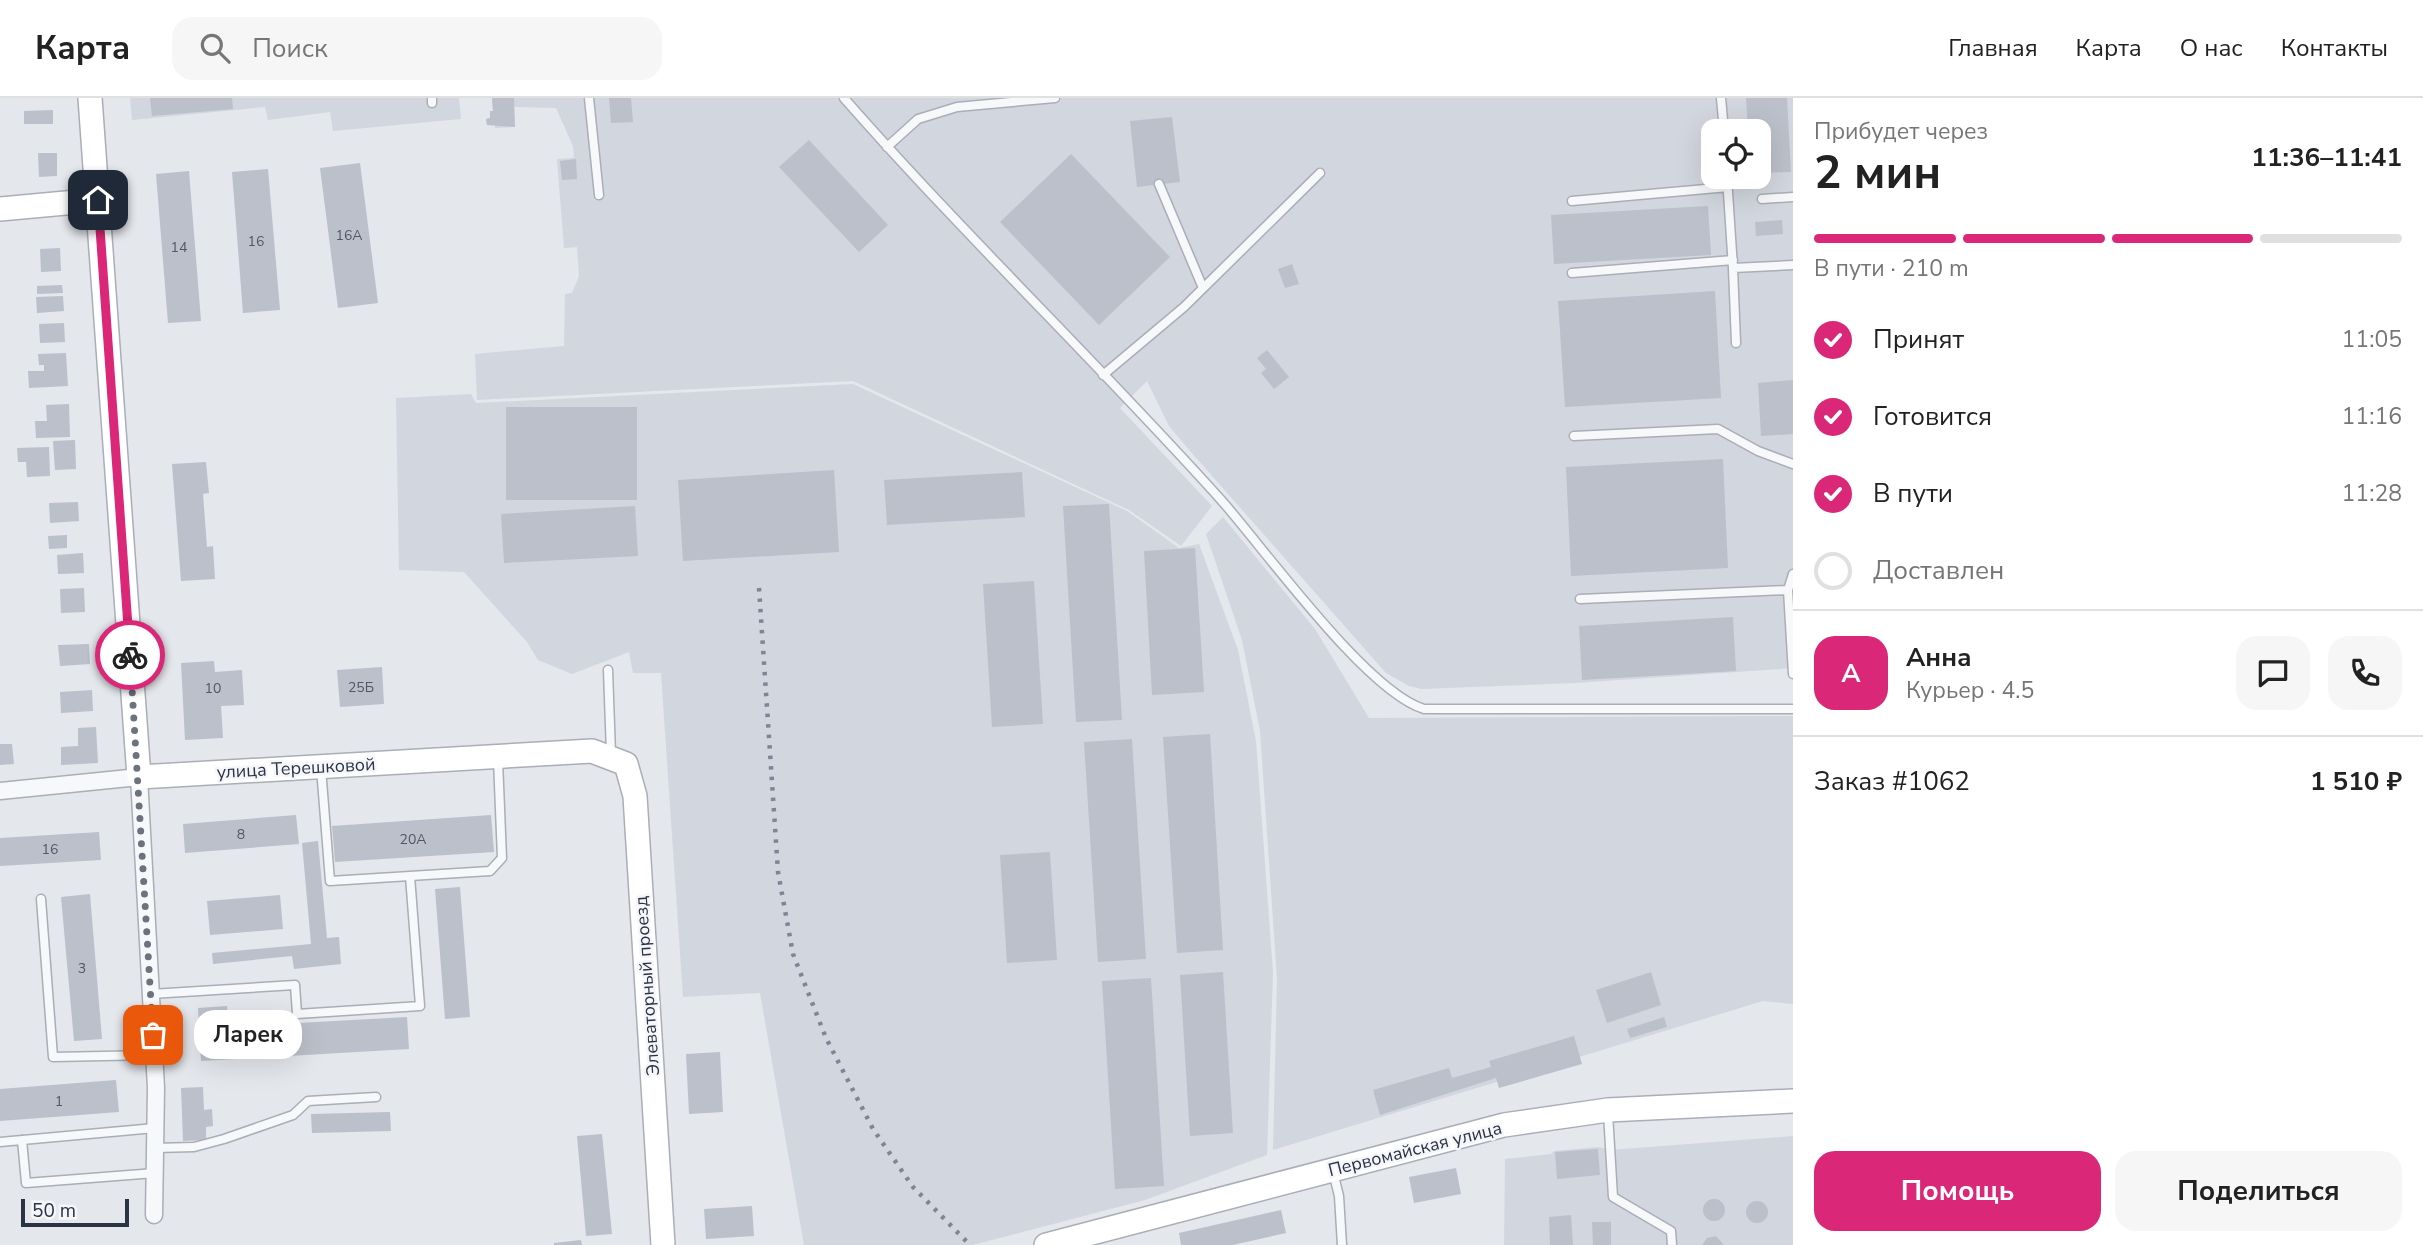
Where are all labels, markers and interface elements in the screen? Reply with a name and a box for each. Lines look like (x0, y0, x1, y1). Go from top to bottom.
search box (172, 17, 662, 80)
text: Карта (35, 26, 130, 71)
icon: search (196, 29, 234, 67)
text: Поиск (252, 31, 328, 66)
text: Главная (1948, 32, 2038, 64)
text: Карта (2076, 32, 2142, 64)
text: О нас (2180, 32, 2243, 64)
text: Контакты (2281, 32, 2388, 64)
text: Прибудет через (1814, 116, 1988, 147)
map controls (1701, 119, 1771, 189)
button: locate (1701, 119, 1771, 189)
text: 11:36–11:41 (2251, 140, 2402, 175)
text: 2 мин (1814, 141, 1941, 204)
pin (68, 170, 128, 230)
icon: home (79, 181, 117, 219)
house number: 16А (335, 226, 363, 245)
house number: 16 (248, 232, 264, 251)
house number: 14 (171, 238, 187, 257)
text: В пути · 210 m (1814, 253, 1969, 284)
icon: check (1814, 321, 1852, 359)
text: Принят (1873, 322, 1964, 357)
text: 11:05 (2342, 324, 2402, 355)
icon: check (1814, 398, 1852, 436)
text: Готовится (1873, 399, 1992, 434)
text: 11:16 (2342, 401, 2402, 432)
icon: check (1814, 475, 1852, 513)
text: В пути (1873, 476, 1953, 511)
text: 11:28 (2342, 478, 2402, 509)
text: Доставлен (1873, 553, 2004, 588)
courier (95, 620, 165, 690)
icon: bike (111, 636, 149, 674)
button: chat (2236, 636, 2310, 710)
button: phone (2328, 636, 2402, 710)
text: Анна (1906, 640, 1972, 675)
text: А (1841, 656, 1861, 691)
text: Курьер · 4.5 (1906, 675, 2034, 706)
house number: 25Б (348, 678, 374, 697)
house number: 10 (205, 679, 221, 698)
street label: улица Терешковой (216, 752, 376, 784)
text: Заказ #1062 (1814, 764, 1970, 799)
text: 1 510 ₽ (2310, 764, 2402, 799)
house number: 8 (237, 825, 245, 844)
house number: 20А (399, 830, 427, 849)
house number: 16 (42, 840, 58, 859)
street label: Элеваторный проезд (629, 895, 665, 1077)
house number: 3 (78, 959, 86, 978)
pin (123, 1005, 183, 1065)
callout: Ларек (195, 1010, 304, 1060)
icon: bag (134, 1016, 172, 1054)
text: Ларек (213, 1019, 283, 1050)
house number: 1 (55, 1092, 63, 1111)
street label: Первомайская улица (1326, 1116, 1504, 1182)
button: Помощь (1814, 1151, 2101, 1231)
button: Поделиться (2115, 1151, 2402, 1231)
scale bar (21, 1196, 130, 1228)
text: 50 m (32, 1198, 76, 1224)

